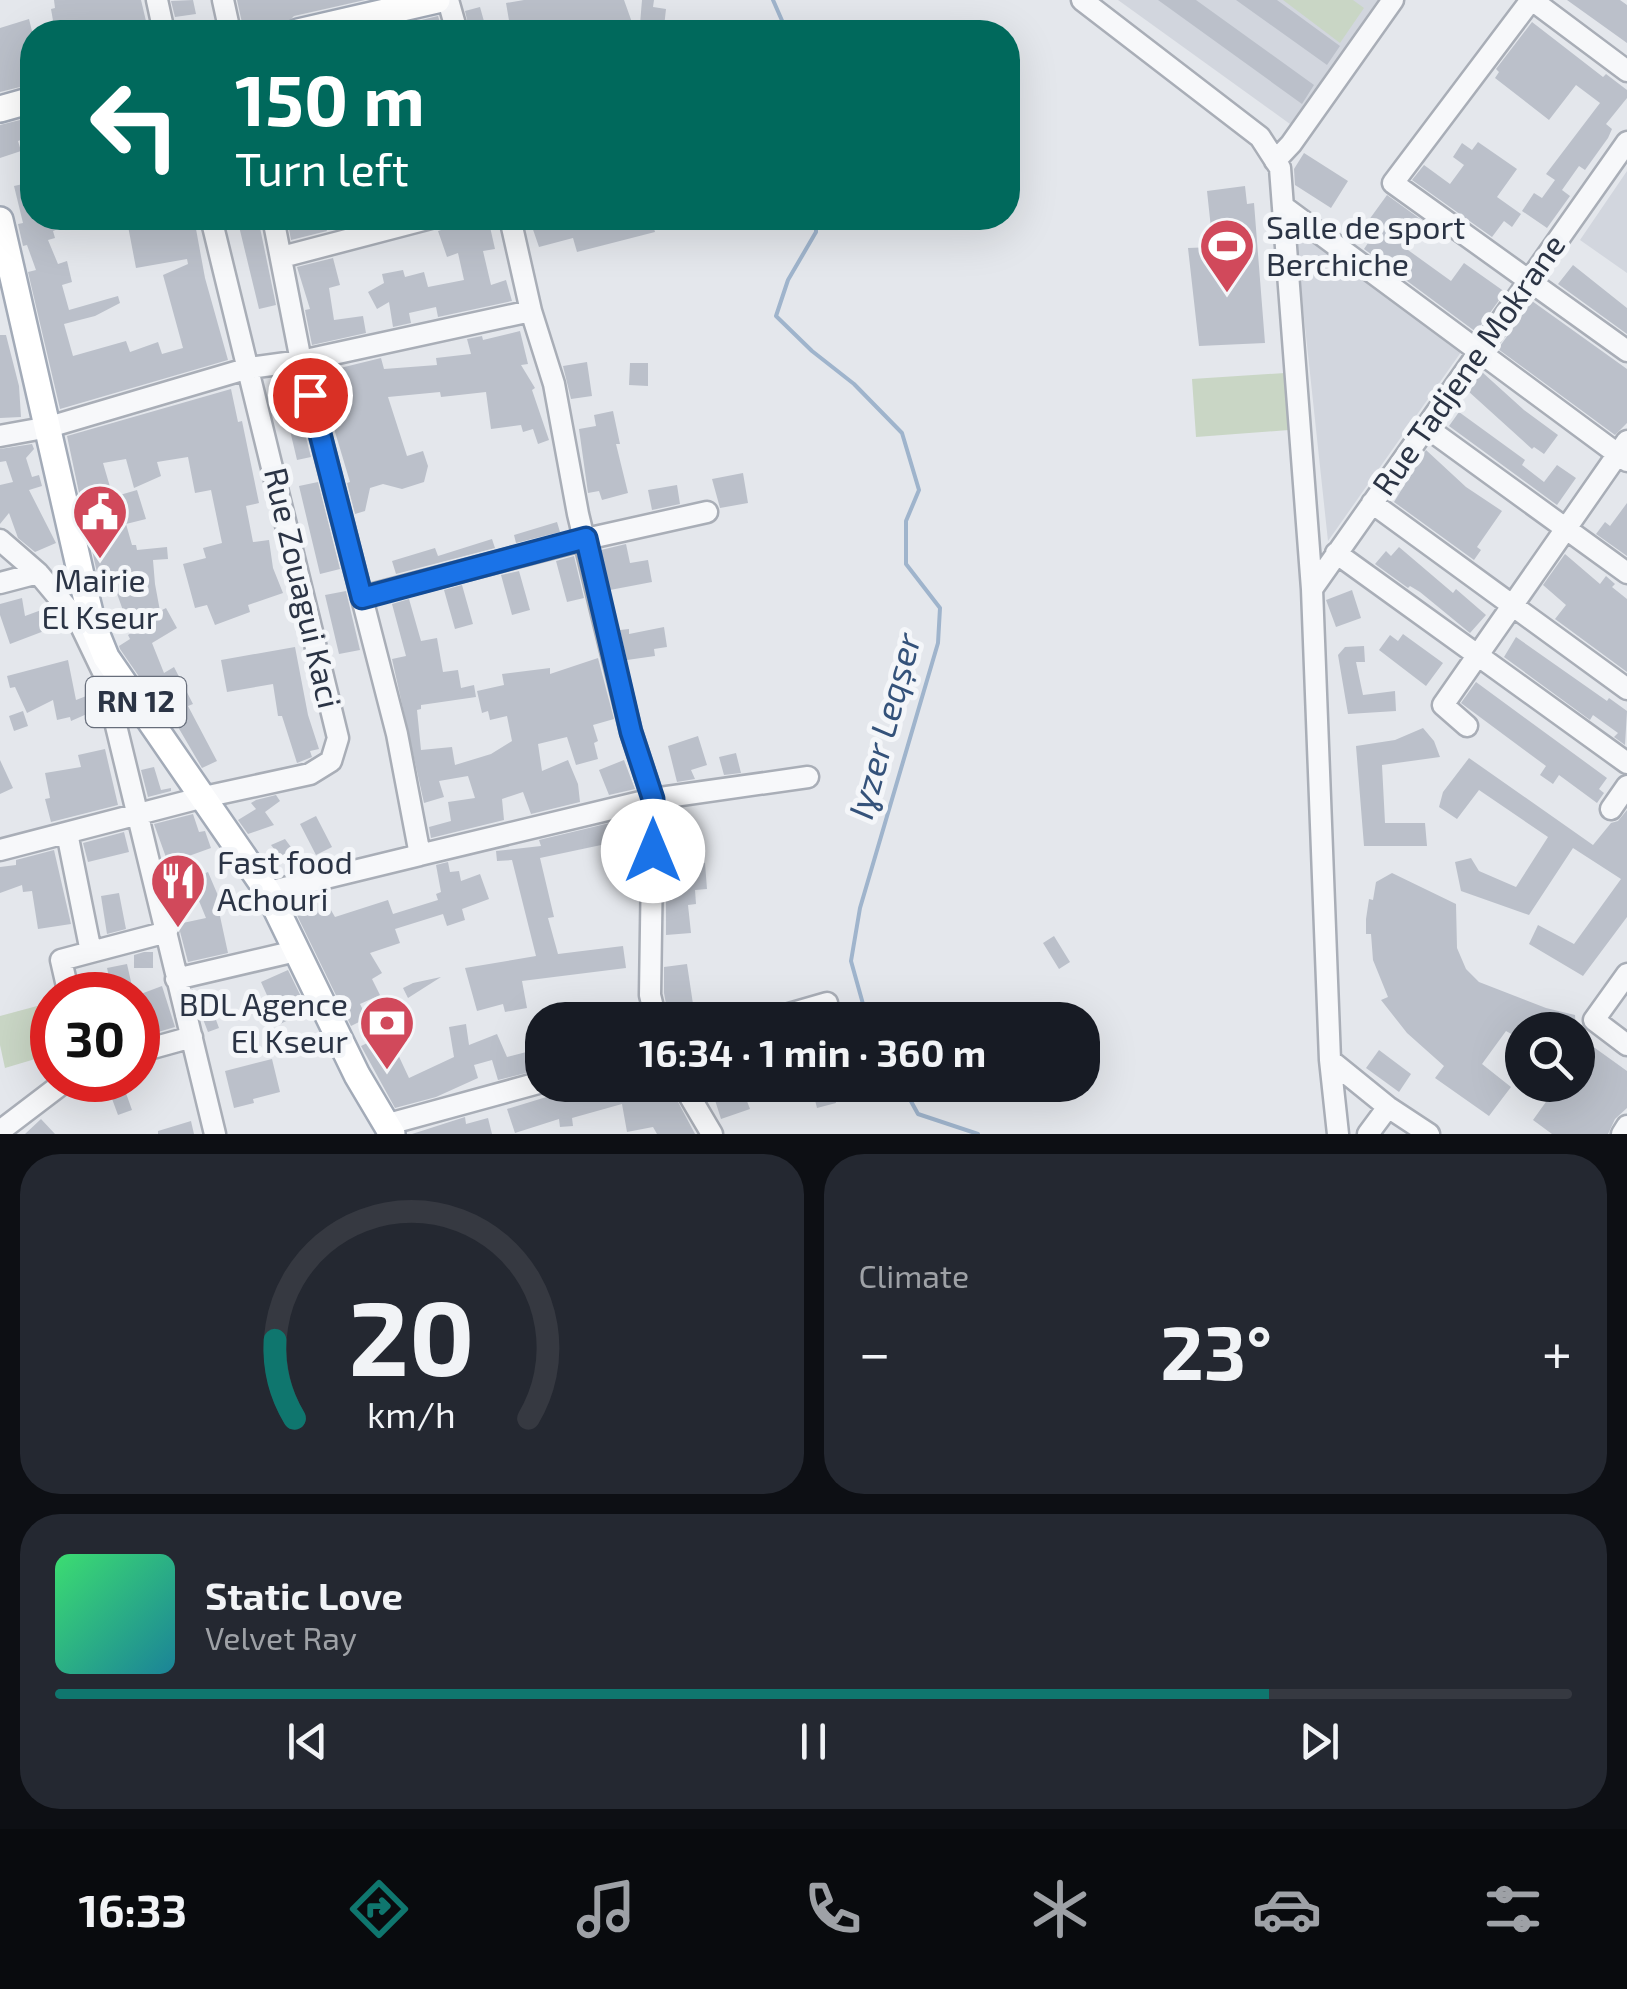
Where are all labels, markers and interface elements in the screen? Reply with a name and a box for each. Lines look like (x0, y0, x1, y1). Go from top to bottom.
text: 150 m (235, 56, 425, 140)
icon: left (70, 60, 200, 190)
text: Turn left (235, 141, 409, 195)
place label: Salle de sport Berchiche (1266, 207, 1466, 282)
sports icon: Salle de sport Berchiche (1197, 216, 1257, 295)
street label: Rue Tadjene Mokrane (1363, 226, 1573, 502)
pin (268, 353, 353, 438)
icon: arrive (283, 368, 338, 423)
street label: Rue Zouagui Kaci (258, 464, 350, 712)
public building icon: Mairie El Kseur (70, 482, 130, 561)
place label: Mairie El Kseur (41, 560, 159, 635)
water label: Iɣzer Leqṣer (838, 627, 928, 823)
road number: RN 12 (86, 677, 186, 727)
position arrow (601, 799, 705, 903)
place label: Fast food Achouri (217, 842, 353, 917)
restaurant icon: Fast food Achouri (148, 851, 208, 930)
speed limit sign: 30 (30, 972, 160, 1102)
place label: BDL Agence El Kseur (179, 984, 348, 1059)
bank icon: BDL Agence El Kseur (357, 993, 417, 1072)
map controls (1505, 1012, 1595, 1102)
button: search (1505, 1012, 1595, 1102)
text: 16:34 · 1 min · 360 m (639, 1029, 986, 1075)
text: Climate (859, 1256, 969, 1294)
text: 20 (349, 1272, 475, 1397)
text: 23° (1160, 1305, 1272, 1395)
text: − (859, 1318, 891, 1384)
text: + (1542, 1318, 1572, 1384)
text: km/h (367, 1392, 456, 1435)
text: Static Love (205, 1572, 403, 1618)
text: Velvet Ray (205, 1618, 357, 1656)
icon: previous (280, 1714, 335, 1769)
icon: pause (786, 1714, 841, 1769)
icon: next (1292, 1714, 1347, 1769)
icon: directions (344, 1874, 414, 1944)
icon: music (571, 1874, 641, 1944)
icon: phone (798, 1874, 868, 1944)
icon: climate (1025, 1874, 1095, 1944)
icon: car (1252, 1874, 1322, 1944)
icon: filters (1478, 1874, 1548, 1944)
text: 16:33 (78, 1882, 187, 1936)

